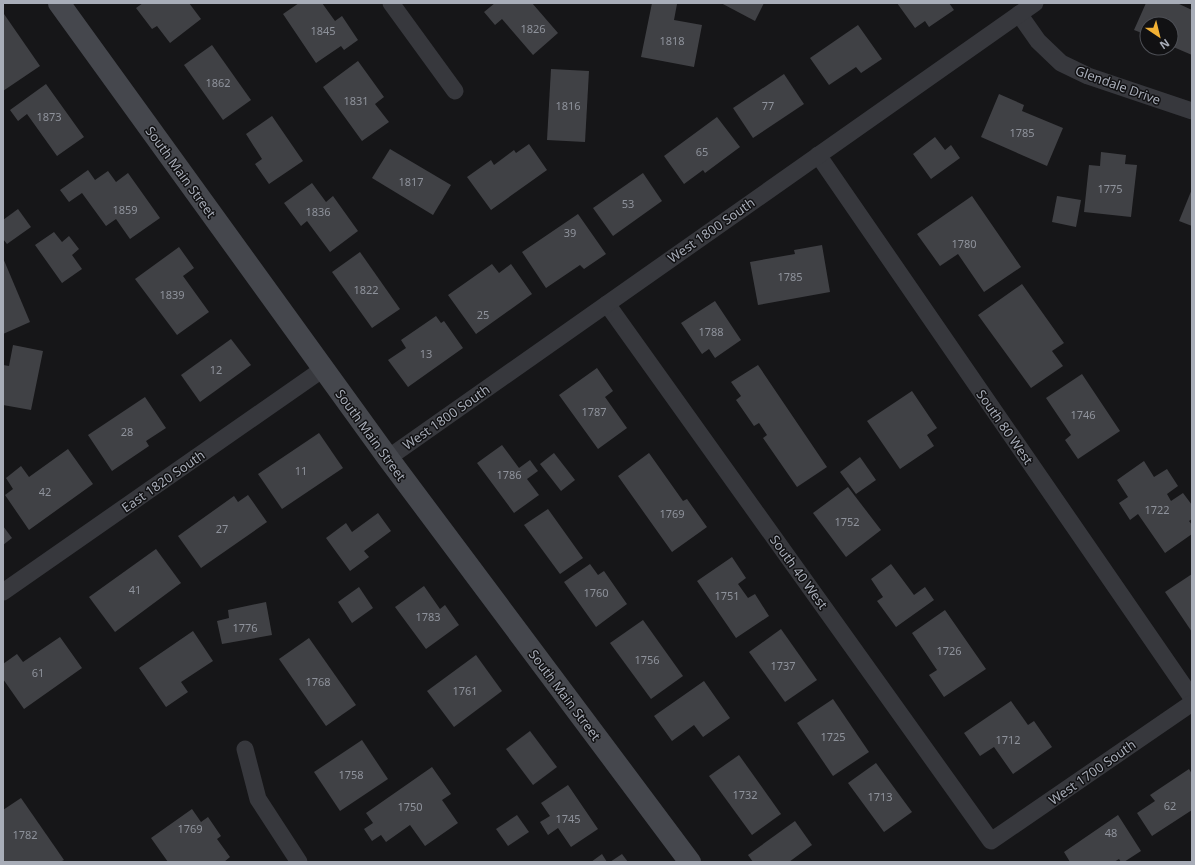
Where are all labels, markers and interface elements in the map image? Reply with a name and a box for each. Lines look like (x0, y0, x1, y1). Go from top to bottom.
north arrow (1139, 16, 1179, 56)
house number: 1826 (520, 21, 546, 36)
house number: 1845 (310, 23, 336, 38)
house number: 1818 (659, 33, 685, 48)
text: N (1157, 36, 1173, 53)
street label: Glendale Drive (1073, 61, 1163, 109)
house number: 1862 (205, 75, 231, 90)
house number: 1831 (343, 93, 369, 108)
house number: 1816 (555, 98, 581, 113)
house number: 77 (762, 98, 774, 113)
house number: 1873 (36, 109, 62, 124)
street label: South Main Street (142, 122, 221, 222)
house number: 1785 (1009, 125, 1035, 140)
house number: 65 (696, 144, 708, 159)
house number: 1817 (398, 174, 424, 189)
house number: 1775 (1097, 181, 1123, 196)
street label: West 1800 South (664, 193, 758, 267)
house number: 53 (622, 196, 634, 211)
house number: 1859 (112, 202, 138, 217)
house number: 1836 (305, 204, 331, 219)
house number: 39 (564, 225, 576, 240)
house number: 1780 (951, 236, 977, 251)
house number: 1785 (777, 269, 803, 284)
house number: 1822 (353, 282, 379, 297)
house number: 1839 (159, 287, 185, 302)
house number: 25 (477, 307, 489, 322)
house number: 1788 (698, 324, 724, 339)
house number: 13 (420, 346, 432, 361)
house number: 12 (210, 362, 222, 377)
street label: West 1800 South (399, 380, 493, 454)
street label: South Main Street (332, 385, 411, 485)
street label: South 80 West (973, 386, 1038, 468)
house number: 1787 (581, 404, 607, 419)
house number: 1746 (1070, 407, 1096, 422)
house number: 28 (121, 424, 133, 439)
street label: East 1820 South (118, 446, 208, 516)
house number: 11 (295, 463, 307, 478)
house number: 1786 (496, 467, 522, 482)
house number: 42 (39, 484, 51, 499)
house number: 1722 (1144, 502, 1170, 517)
house number: 1769 (659, 506, 685, 521)
house number: 1752 (834, 514, 860, 529)
house number: 27 (216, 521, 228, 536)
street label: South 40 West (766, 531, 832, 613)
house number: 41 (129, 582, 141, 597)
house number: 1760 (583, 585, 609, 600)
house number: 1751 (714, 588, 740, 603)
house number: 1783 (415, 609, 441, 624)
house number: 1776 (232, 620, 258, 635)
house number: 1726 (936, 643, 962, 658)
street label: South Main Street (525, 646, 605, 744)
house number: 1756 (634, 652, 660, 667)
house number: 1737 (770, 658, 796, 673)
house number: 61 (32, 665, 44, 680)
house number: 1768 (305, 674, 331, 689)
house number: 1761 (452, 683, 478, 698)
house number: 1725 (820, 729, 846, 744)
house number: 1712 (995, 732, 1021, 747)
street label: West 1700 South (1045, 735, 1139, 809)
house number: 1758 (338, 767, 364, 782)
house number: 1732 (732, 787, 758, 802)
house number: 1713 (867, 789, 893, 804)
house number: 62 (1164, 798, 1176, 813)
house number: 1750 (397, 799, 423, 814)
house number: 1745 (555, 811, 581, 826)
house number: 1769 (177, 821, 203, 836)
house number: 48 (1105, 825, 1117, 840)
house number: 1782 (12, 827, 38, 842)

